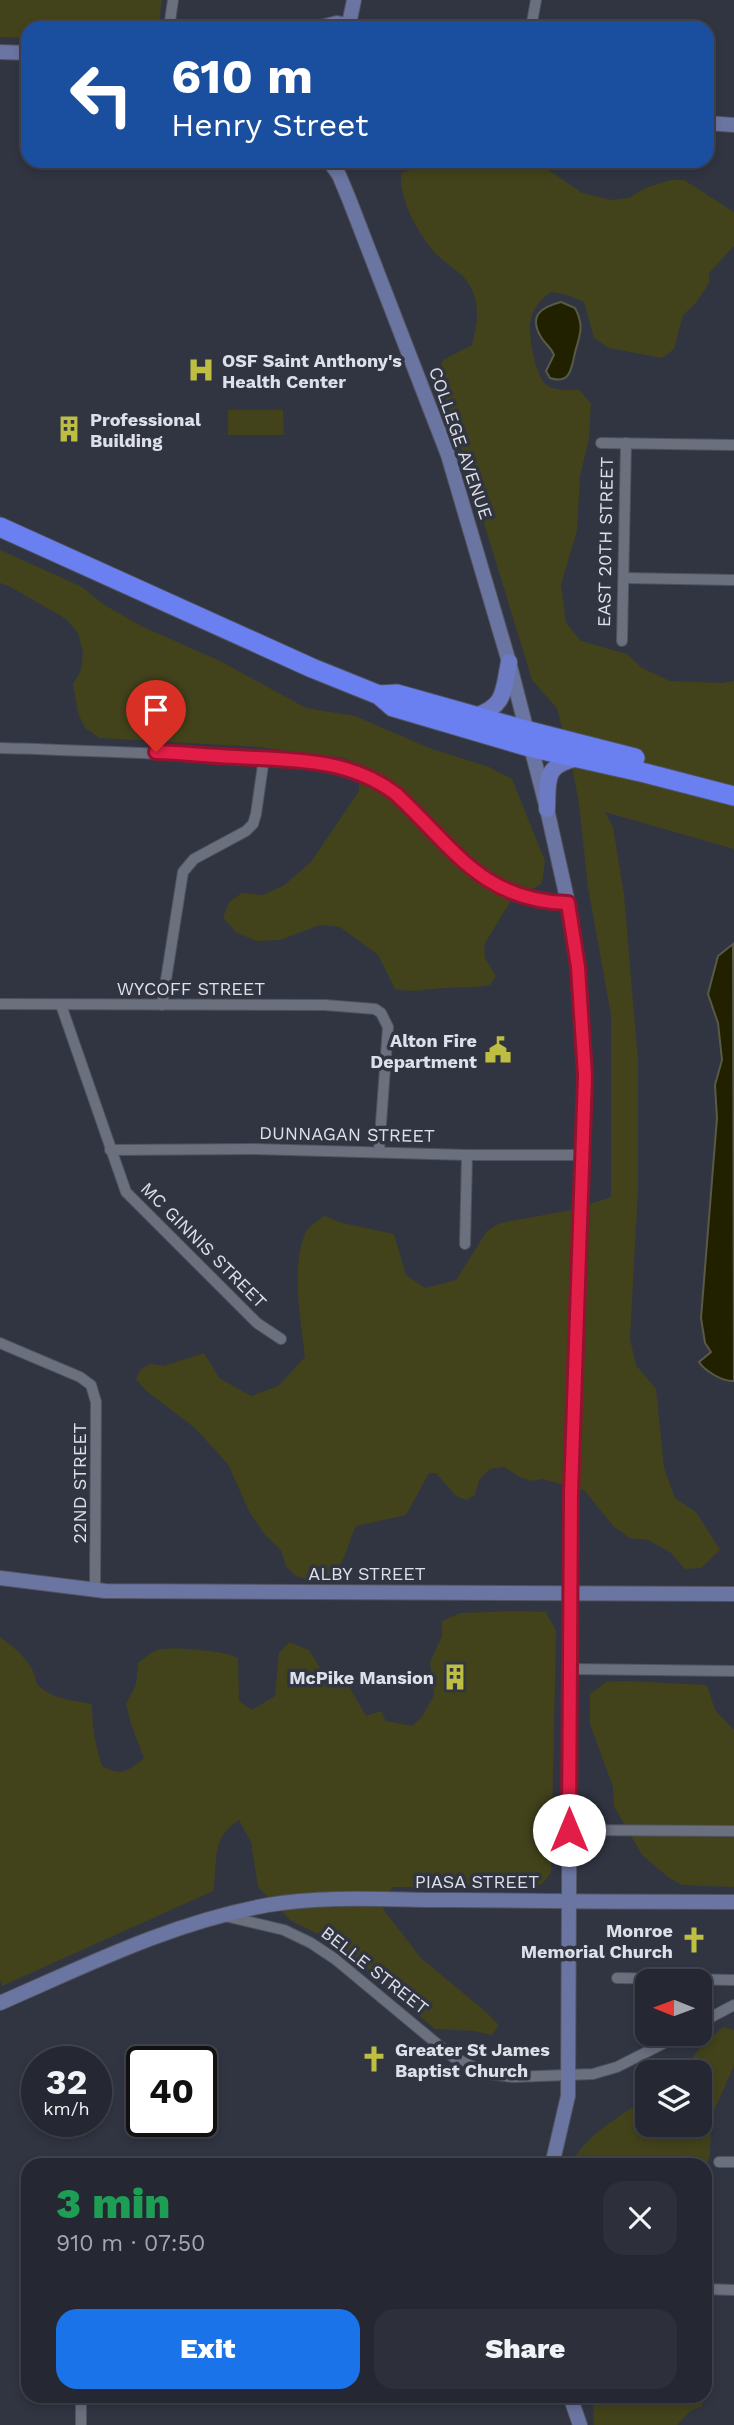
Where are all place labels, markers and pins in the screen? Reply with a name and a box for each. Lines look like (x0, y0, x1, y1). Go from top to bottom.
place label: OSF Saint Anthony's Health Center (222, 350, 402, 392)
hospital icon: OSF Saint Anthony's Health Center (186, 355, 216, 385)
place label: Professional Building (90, 409, 201, 451)
building icon: Professional Building (54, 414, 84, 444)
pin (126, 680, 186, 752)
place label: Alton Fire Department (370, 1030, 477, 1072)
public building icon: Alton Fire Department (483, 1035, 513, 1065)
building icon: McPike Mansion (440, 1662, 470, 1692)
place label: McPike Mansion (289, 1667, 434, 1688)
place label: Monroe Memorial Church (521, 1920, 673, 1962)
church icon: Monroe Memorial Church (679, 1925, 709, 1955)
place label: Greater St James Baptist Church (395, 2039, 550, 2081)
church icon: Greater St James Baptist Church (359, 2044, 389, 2074)

